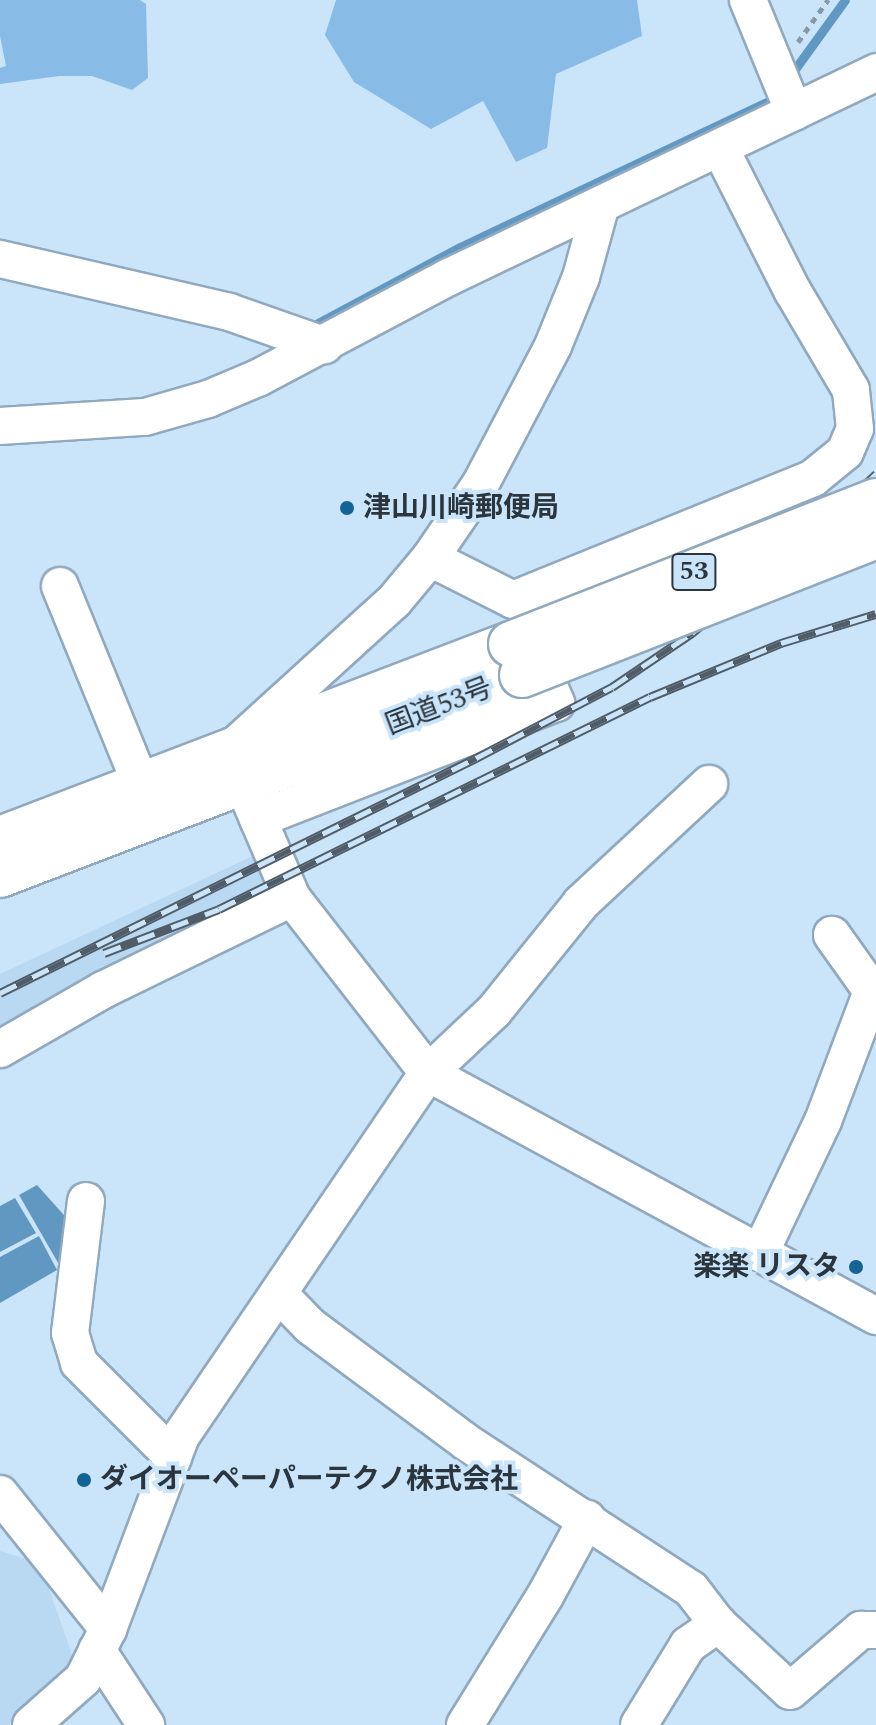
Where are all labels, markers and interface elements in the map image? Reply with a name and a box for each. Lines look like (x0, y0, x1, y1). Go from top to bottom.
place label: 津山川崎郵便局 (363, 491, 559, 525)
marker: 津山川崎郵便局 (338, 499, 356, 517)
road number: 53 (670, 550, 718, 594)
street label: 国道53号 (381, 671, 497, 743)
place label: 楽楽 リスタ (693, 1250, 840, 1284)
marker: 楽楽 リスタ (847, 1258, 865, 1276)
place label: ダイオーペーパーテクノ株式会社 (100, 1463, 520, 1497)
marker: ダイオーペーパーテクノ株式会社 (75, 1471, 93, 1489)

